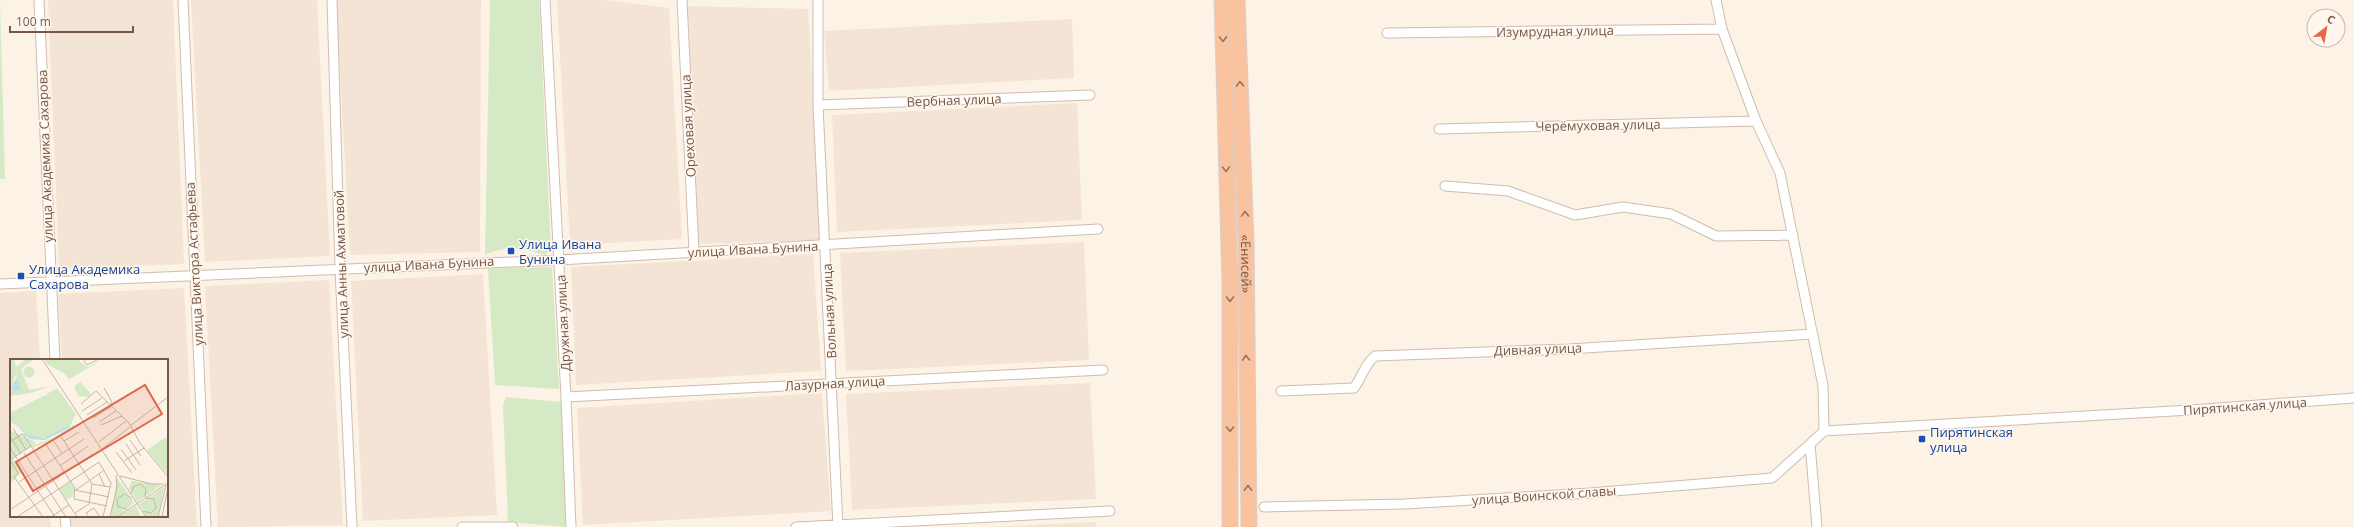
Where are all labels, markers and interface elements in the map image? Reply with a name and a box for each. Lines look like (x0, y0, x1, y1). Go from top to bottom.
scale bar (10, 8, 133, 34)
north arrow (2306, 8, 2346, 48)
text: С (2325, 11, 2338, 27)
text: 100 m (16, 13, 51, 30)
street label: Изумрудная улица (1496, 21, 1614, 41)
one-way arrow (1219, 36, 1227, 42)
street label: улица Академика Сахарова (33, 69, 57, 243)
street label: Ореховая улица (676, 74, 700, 178)
one-way arrow (1236, 81, 1245, 87)
street label: Вербная улица (906, 89, 1002, 111)
street label: Черёмуховая улица (1535, 115, 1661, 135)
one-way arrow (1222, 166, 1230, 172)
street label: улица Виктора Астафьева (181, 182, 207, 346)
street label: улица Анны Ахматовой (329, 190, 353, 338)
one-way arrow (1241, 211, 1249, 217)
street label: «Енисей» (1237, 234, 1256, 293)
place label: Улица Ивана Бунина (519, 235, 602, 268)
street label: улица Ивана Бунина (687, 237, 819, 261)
marker: Улица Ивана Бунина (506, 246, 516, 256)
street label: улица Ивана Бунина (363, 252, 495, 276)
place label: Улица Академика Сахарова (29, 260, 140, 293)
street label: Вольная улица (818, 263, 840, 359)
marker: Улица Академика Сахарова (16, 271, 26, 281)
street label: Дружная улица (551, 274, 575, 372)
one-way arrow (1226, 296, 1234, 302)
street label: Дивная улица (1494, 338, 1582, 360)
one-way arrow (1242, 355, 1250, 361)
inset map (10, 359, 168, 517)
street label: Лазурная улица (784, 371, 886, 395)
street label: Пирятинская улица (2183, 393, 2307, 419)
place label: Пирятинская улица (1930, 423, 2013, 456)
one-way arrow (1226, 426, 1234, 432)
marker: Пирятинская улица (1917, 434, 1927, 444)
street label: улица Воинской славы (1471, 481, 1617, 509)
one-way arrow (1244, 485, 1252, 491)

